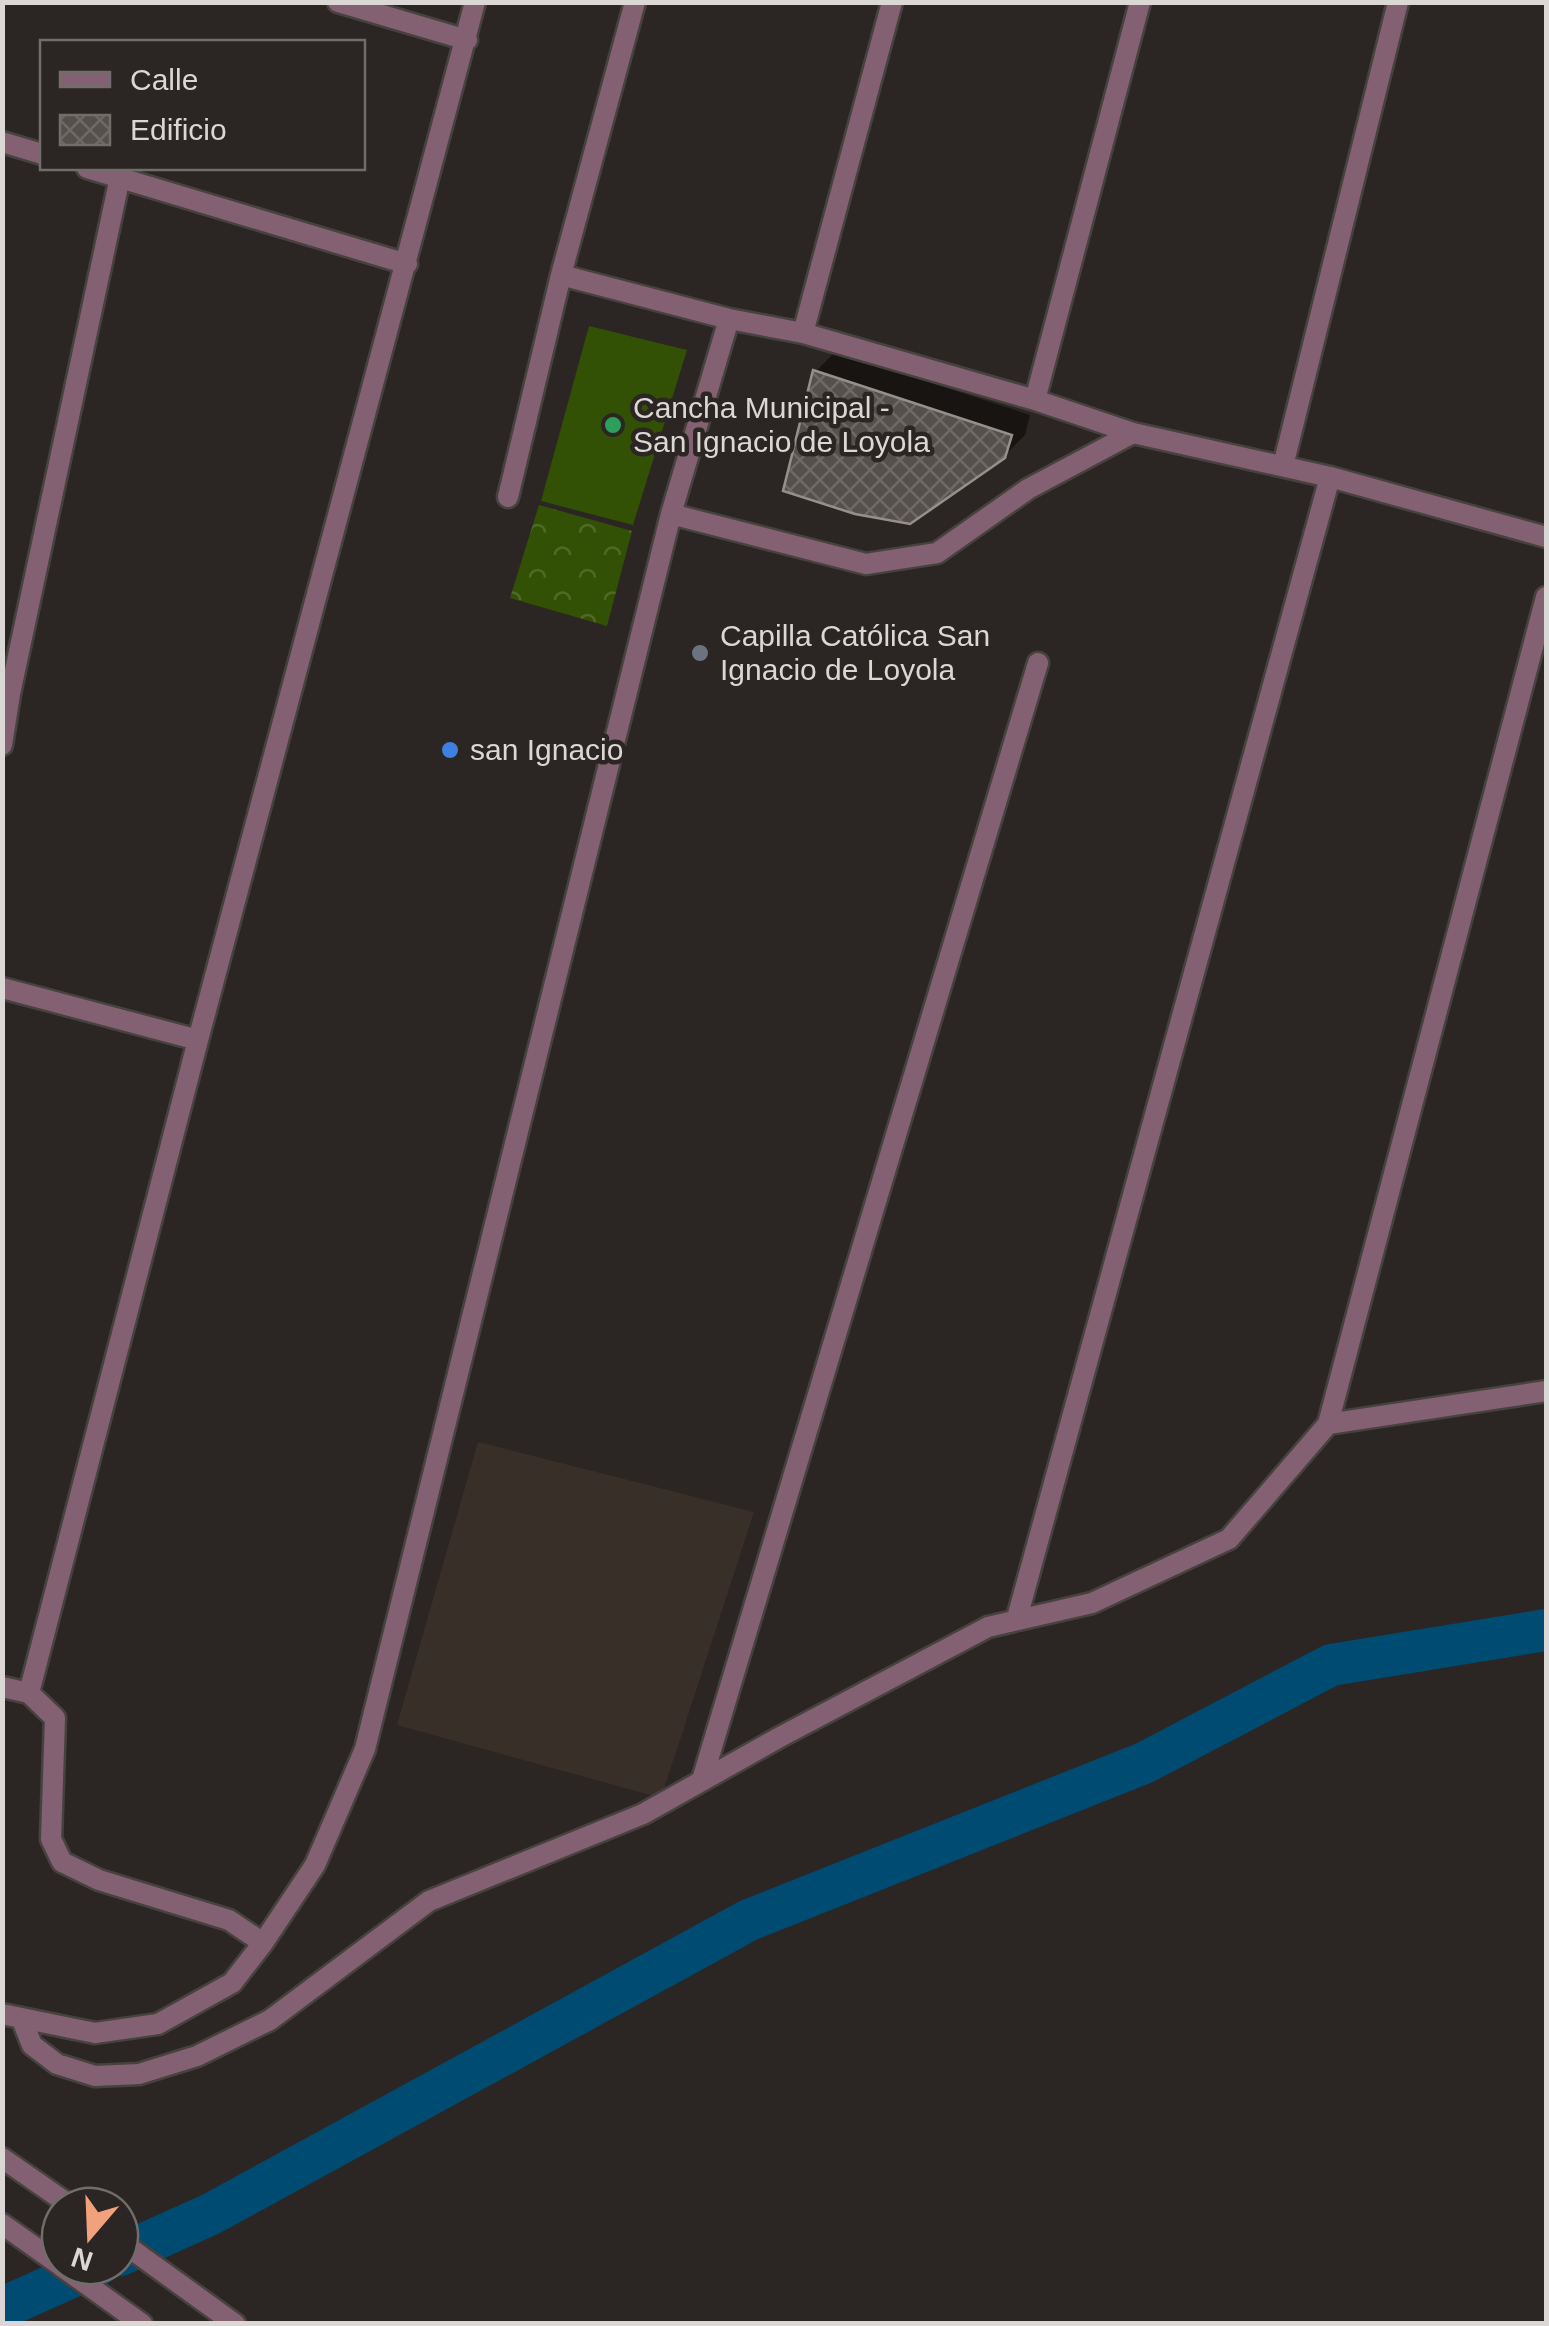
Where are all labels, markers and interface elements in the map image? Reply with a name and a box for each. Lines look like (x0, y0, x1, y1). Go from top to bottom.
legend (40, 40, 365, 170)
text: Calle (130, 63, 198, 96)
text: Edificio (130, 113, 227, 146)
place label: Cancha Municipal - San Ignacio de Loyola (633, 391, 930, 458)
marker: Cancha Municipal - San Ignacio de Loyola (602, 414, 624, 436)
place label: Capilla Católica San Ignacio de Loyola (720, 619, 990, 686)
marker: Capilla Católica San Ignacio de Loyola (689, 642, 711, 664)
place label: san Ignacio (470, 733, 623, 766)
marker: san Ignacio (439, 739, 461, 761)
north arrow (40, 2186, 140, 2286)
text: N (67, 2241, 97, 2277)

